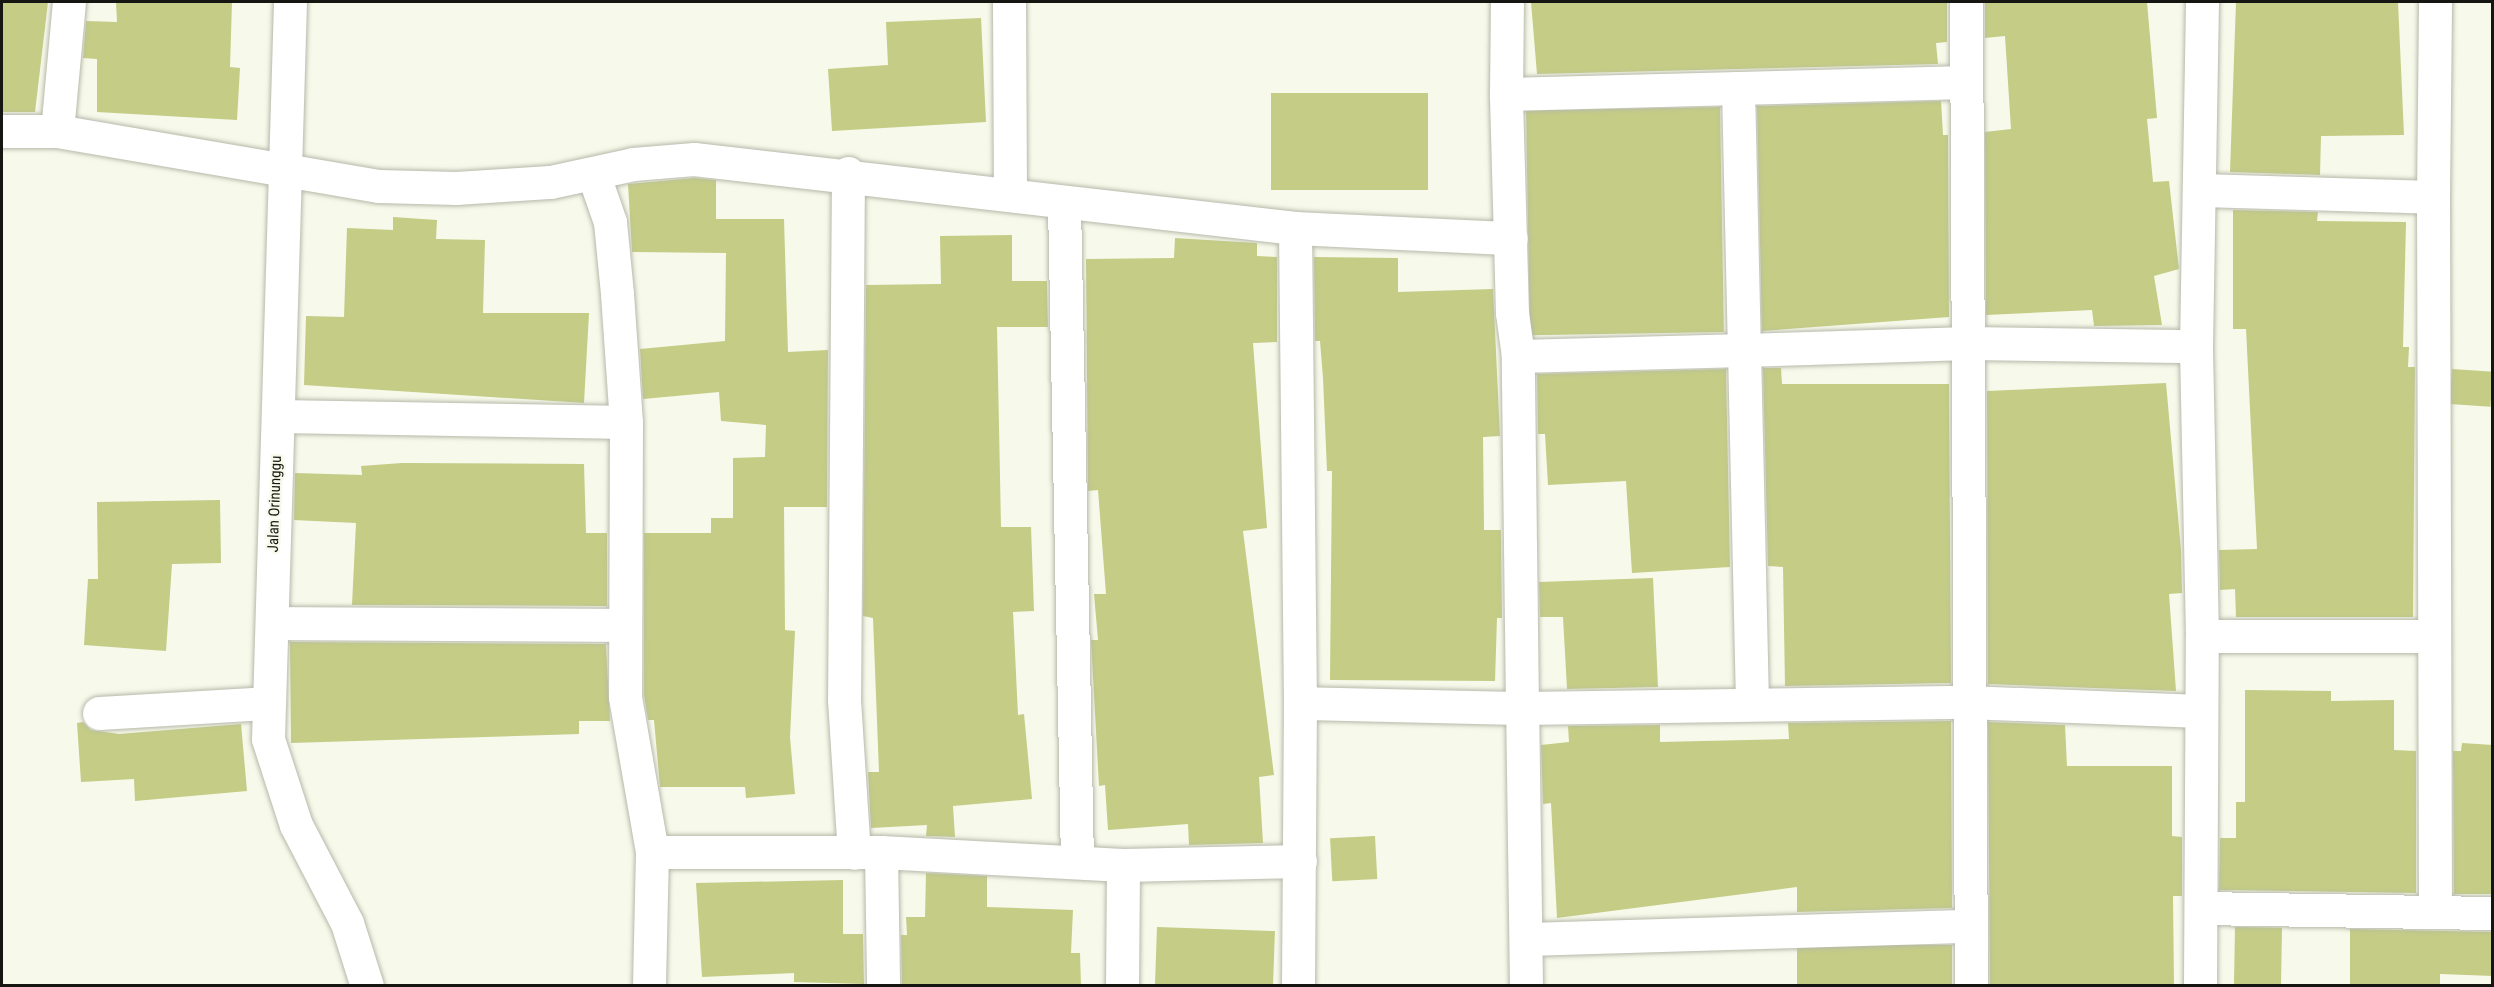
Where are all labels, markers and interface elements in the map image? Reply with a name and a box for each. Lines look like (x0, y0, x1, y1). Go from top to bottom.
street label: Jalan Orinunggu (264, 455, 286, 553)

